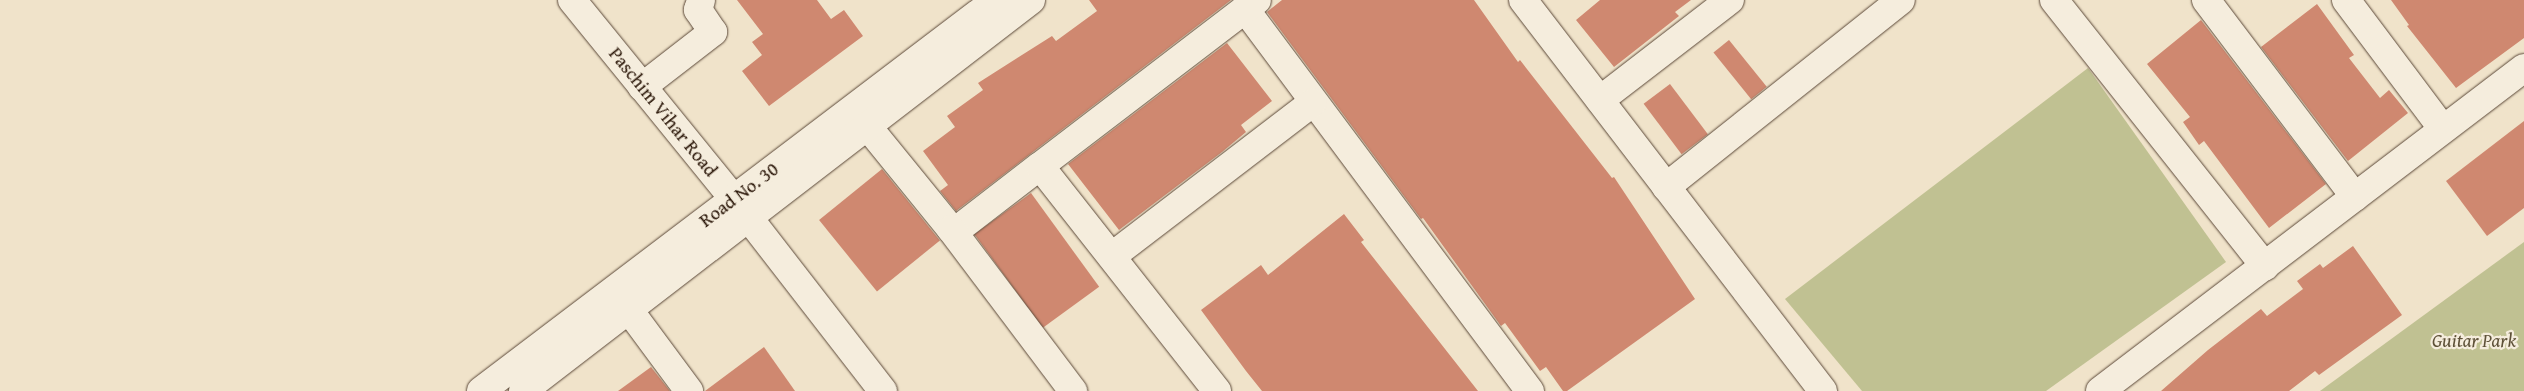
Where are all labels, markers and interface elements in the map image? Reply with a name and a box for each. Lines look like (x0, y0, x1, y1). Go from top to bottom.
street label: Paschim Vihar Road (604, 43, 722, 181)
street label: Road No. 30 (695, 158, 783, 232)
park label: Guitar Park (2432, 330, 2516, 352)

